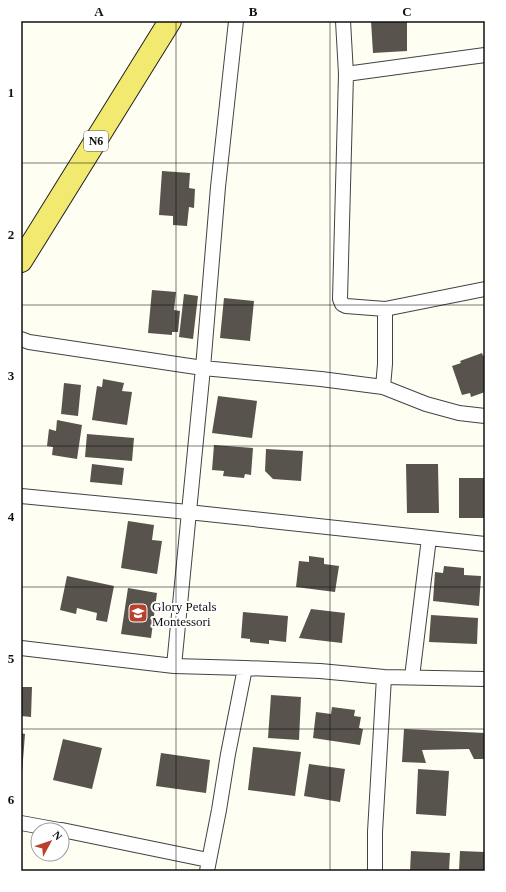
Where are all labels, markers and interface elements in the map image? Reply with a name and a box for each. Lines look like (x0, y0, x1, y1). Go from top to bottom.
text: A (94, 4, 104, 19)
text: B (249, 4, 258, 19)
text: C (402, 4, 412, 19)
text: 1 (8, 85, 14, 100)
road number: N6 (84, 131, 108, 151)
text: 2 (8, 227, 14, 242)
text: 3 (8, 368, 15, 383)
text: 4 (8, 509, 15, 524)
place label: Glory Petals Montessori (152, 599, 217, 629)
school or university icon: Glory Petals Montessori (127, 602, 149, 624)
text: 5 (8, 651, 15, 666)
text: 6 (8, 792, 15, 807)
north arrow (30, 822, 70, 862)
text: N (51, 829, 65, 843)

